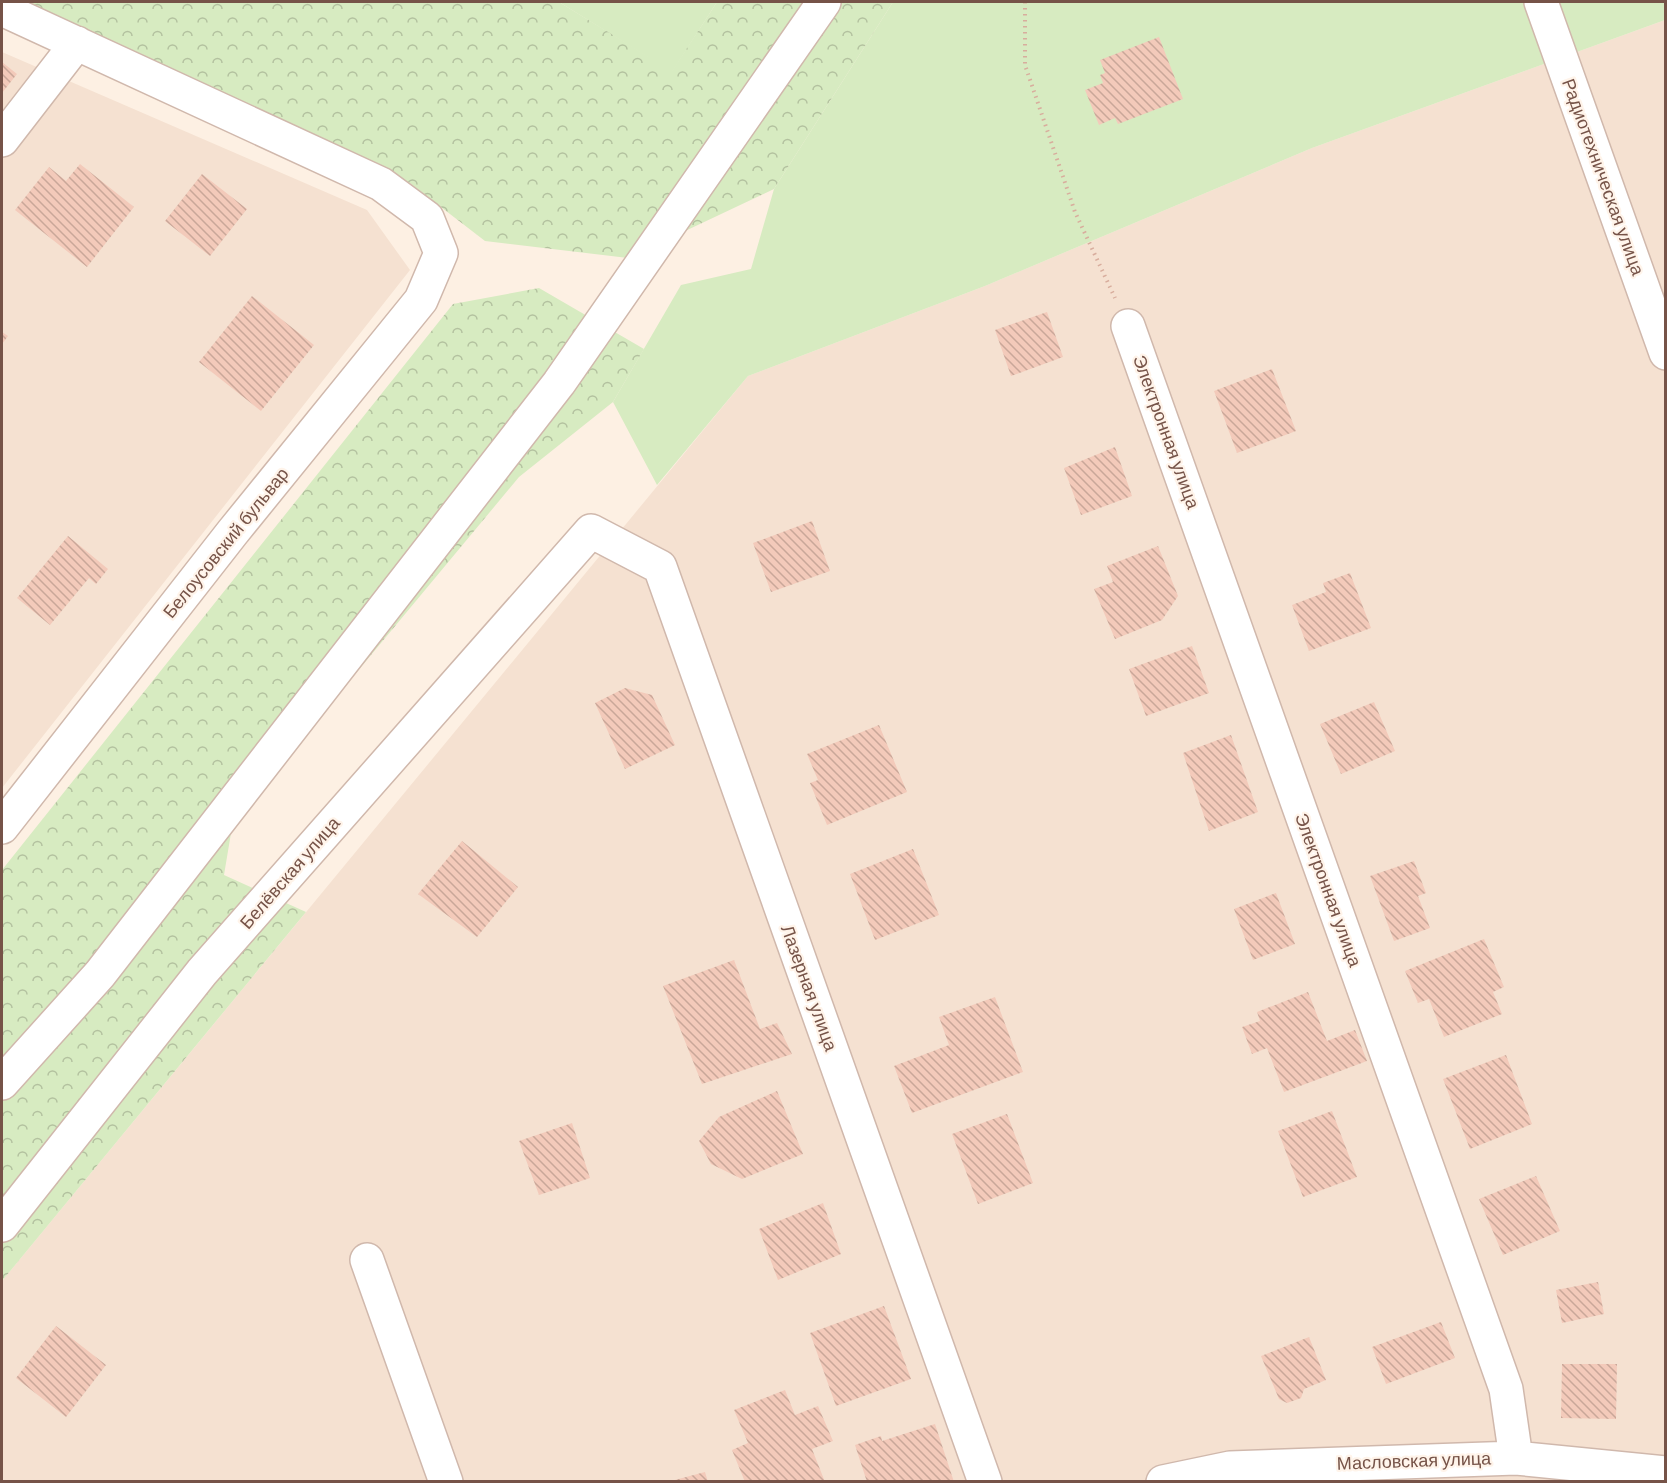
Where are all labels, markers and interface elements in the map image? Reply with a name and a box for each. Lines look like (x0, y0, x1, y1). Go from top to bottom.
street label: Радиотехническая улица (1558, 75, 1650, 279)
street label: Электронная улица (1129, 352, 1205, 512)
street label: Белоусовский бульвар (158, 463, 293, 622)
street label: Электронная улица (1291, 810, 1367, 970)
street label: Белёвская улица (235, 811, 345, 933)
street label: Лазерная улица (777, 922, 843, 1055)
street label: Масловская улица (1336, 1446, 1492, 1474)

